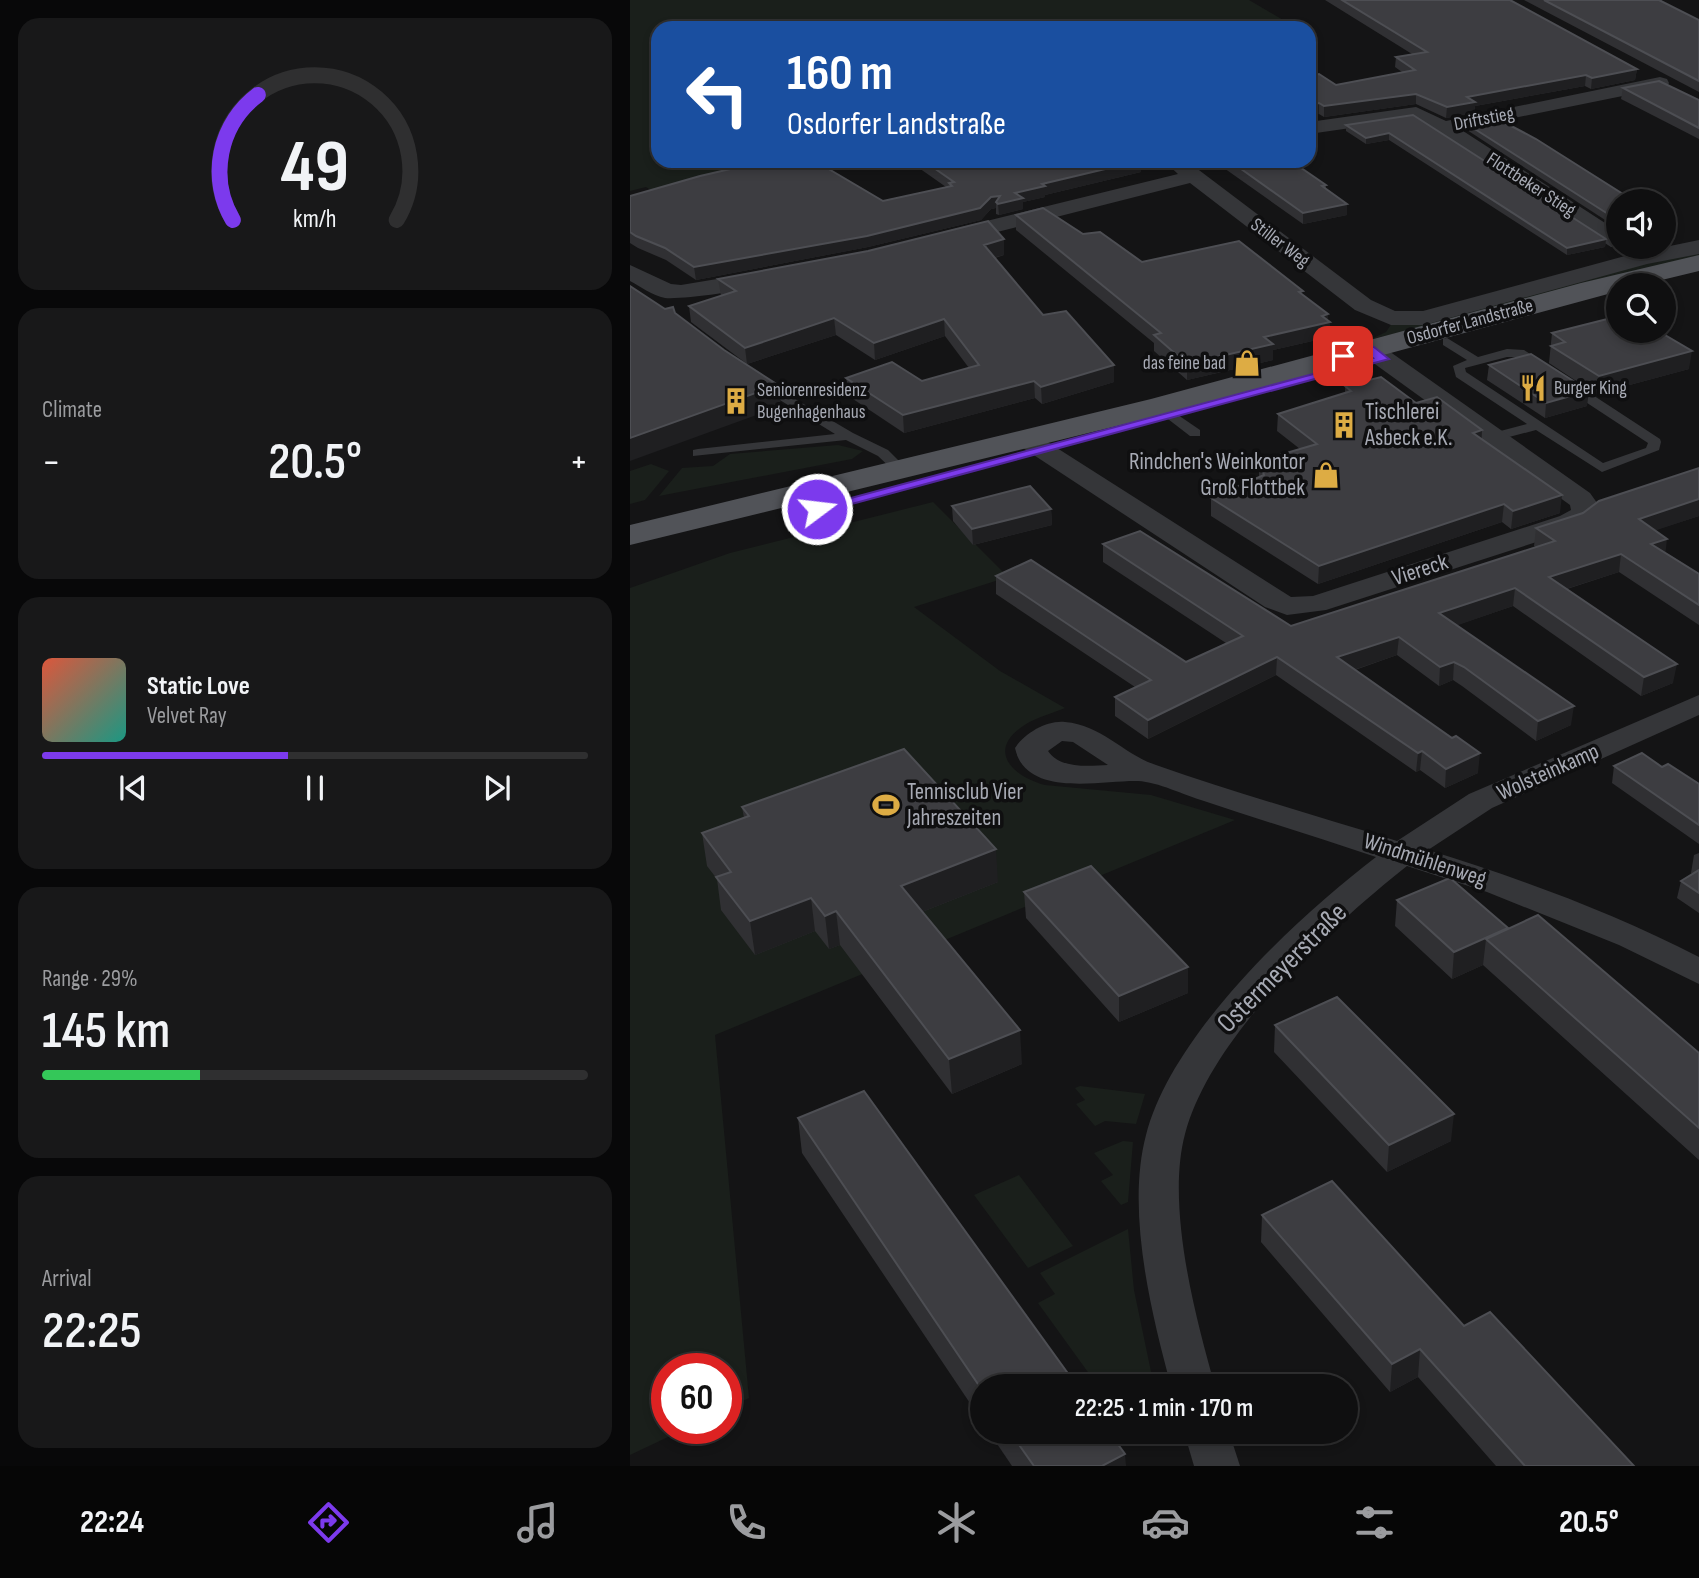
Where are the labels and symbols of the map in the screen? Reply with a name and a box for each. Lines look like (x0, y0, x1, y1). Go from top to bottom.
street label: Driftstieg (1452, 102, 1516, 136)
street label: Flottbeker Stieg (1482, 148, 1580, 223)
street label: Stiller Weg (1246, 213, 1314, 273)
street label: Osdorfer Landstraße (1404, 294, 1536, 350)
pin (1313, 326, 1373, 386)
shop icon: das feine bad (1232, 348, 1262, 378)
place label: das feine bad (1143, 352, 1226, 375)
restaurant icon: Burger King (1518, 373, 1548, 403)
place label: Burger King (1554, 377, 1627, 400)
place label: Seniorenresidenz Bugenhagenhaus (757, 379, 867, 424)
building icon: Seniorenresidenz Bugenhagenhaus (721, 386, 751, 416)
place label: Tischlerei Asbeck e.K. (1364, 398, 1452, 452)
building icon: Tischlerei Asbeck e.K. (1329, 410, 1359, 440)
place label: Rindchen's Weinkontor Groß Flottbek (1129, 448, 1305, 502)
shop icon: Rindchen's Weinkontor Groß Flottbek (1311, 460, 1341, 490)
position arrow (780, 472, 854, 546)
street label: Viereck (1388, 548, 1452, 592)
street label: Wolsteinkamp (1493, 737, 1603, 807)
place label: Tennisclub Vier Jahreszeiten (906, 778, 1023, 832)
sports icon: Tennisclub Vier Jahreszeiten (871, 790, 901, 820)
street label: Windmühlenweg (1360, 827, 1490, 893)
street label: Ostermeyerstraße (1210, 896, 1354, 1040)
speed limit sign: 60 (651, 1353, 742, 1444)

